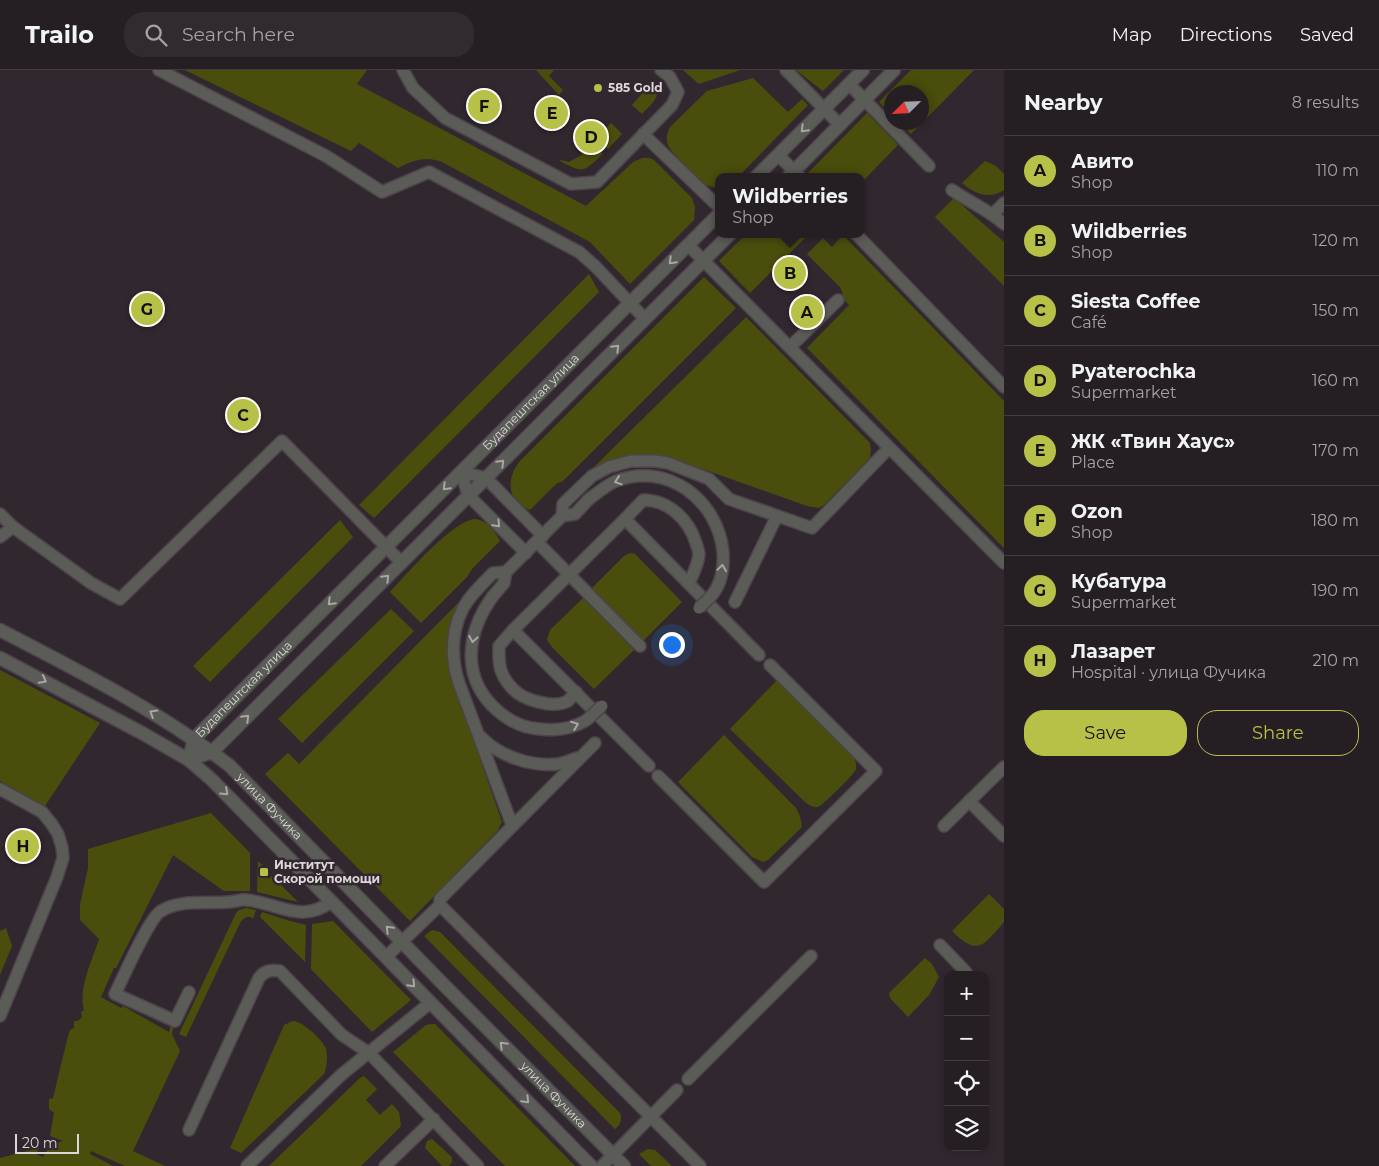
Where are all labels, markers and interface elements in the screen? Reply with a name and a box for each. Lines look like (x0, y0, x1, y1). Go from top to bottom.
search box (124, 12, 474, 57)
text: Trailo (25, 20, 94, 49)
icon: search (142, 21, 170, 49)
text: Search here (182, 23, 295, 46)
text: Map (1112, 24, 1152, 46)
text: Directions (1180, 24, 1272, 46)
text: Saved (1300, 24, 1354, 46)
place label: 585 Gold (608, 80, 663, 95)
marker: 585 Gold (592, 82, 604, 94)
north arrow (884, 85, 929, 130)
pin: F (468, 87, 500, 125)
text: Nearby (1024, 90, 1103, 115)
text: 8 results (1292, 93, 1359, 112)
pin: E (536, 94, 568, 132)
pin: D (575, 118, 607, 156)
one-way arrow (801, 123, 810, 132)
text: Авито (1071, 150, 1134, 173)
text: A (1034, 161, 1046, 180)
text: 110 m (1316, 161, 1359, 180)
popup (715, 173, 865, 238)
text: Shop (1071, 173, 1113, 192)
text: Wildberries (732, 185, 848, 208)
text: Shop (732, 208, 774, 227)
text: Wildberries (1071, 220, 1187, 243)
text: B (1034, 231, 1046, 250)
text: 120 m (1312, 231, 1359, 250)
text: Shop (1071, 243, 1113, 262)
pin: B (774, 254, 806, 292)
one-way arrow (669, 255, 678, 264)
pin: G (131, 290, 163, 328)
text: Siesta Coffee (1071, 290, 1201, 313)
pin: A (791, 293, 823, 331)
text: C (1034, 301, 1046, 320)
text: 150 m (1312, 301, 1359, 320)
text: Café (1071, 313, 1107, 332)
one-way arrow (610, 345, 619, 354)
street label: Будапештская улица (479, 350, 582, 453)
text: Pyaterochka (1071, 360, 1196, 383)
text: D (1033, 371, 1047, 390)
text: 160 m (1312, 371, 1359, 390)
text: Supermarket (1071, 383, 1177, 402)
pin: C (227, 396, 259, 434)
text: ЖК «Твин Хаус» (1071, 430, 1235, 453)
text: E (1035, 441, 1045, 460)
text: 170 m (1312, 441, 1359, 460)
text: Place (1071, 453, 1115, 472)
one-way arrow (495, 460, 504, 469)
one-way arrow (615, 476, 623, 486)
one-way arrow (442, 481, 451, 490)
text: Ozon (1071, 500, 1123, 523)
text: F (1035, 511, 1045, 530)
text: 180 m (1311, 511, 1359, 530)
one-way arrow (491, 518, 500, 527)
text: Shop (1071, 523, 1113, 542)
one-way arrow (716, 563, 727, 571)
text: Кубатура (1071, 570, 1166, 593)
one-way arrow (380, 575, 389, 584)
text: G (1034, 581, 1046, 600)
text: 190 m (1312, 581, 1359, 600)
text: Supermarket (1071, 593, 1177, 612)
one-way arrow (327, 596, 336, 605)
your location (659, 632, 685, 658)
one-way arrow (468, 635, 478, 644)
street label: Будапештская улица (192, 637, 295, 740)
text: Лазарет (1071, 640, 1155, 663)
text: H (1034, 651, 1046, 670)
text: 210 m (1312, 651, 1359, 670)
text: Hospital · улица Фучика (1071, 663, 1266, 682)
one-way arrow (38, 674, 47, 684)
one-way arrow (149, 709, 158, 719)
button: Save (1024, 710, 1187, 756)
button: Share (1197, 710, 1359, 756)
one-way arrow (240, 714, 249, 723)
one-way arrow (570, 721, 579, 731)
street label: улица Фучика (233, 769, 306, 843)
one-way arrow (220, 786, 229, 795)
pin: H (7, 827, 39, 865)
place label: Институт Скорой помощи (274, 857, 380, 886)
marker: Институт Скорой помощи (258, 866, 270, 878)
one-way arrow (386, 925, 395, 934)
map controls (944, 971, 989, 1151)
button: + (944, 971, 989, 1016)
one-way arrow (406, 979, 415, 988)
button: − (944, 1016, 989, 1061)
one-way arrow (500, 1041, 509, 1050)
street label: улица Фучика (517, 1058, 590, 1131)
button: locate (944, 1061, 989, 1106)
one-way arrow (520, 1094, 529, 1103)
button: layers (944, 1106, 989, 1151)
scale bar (15, 1131, 79, 1154)
text: 20 m (22, 1134, 58, 1152)

